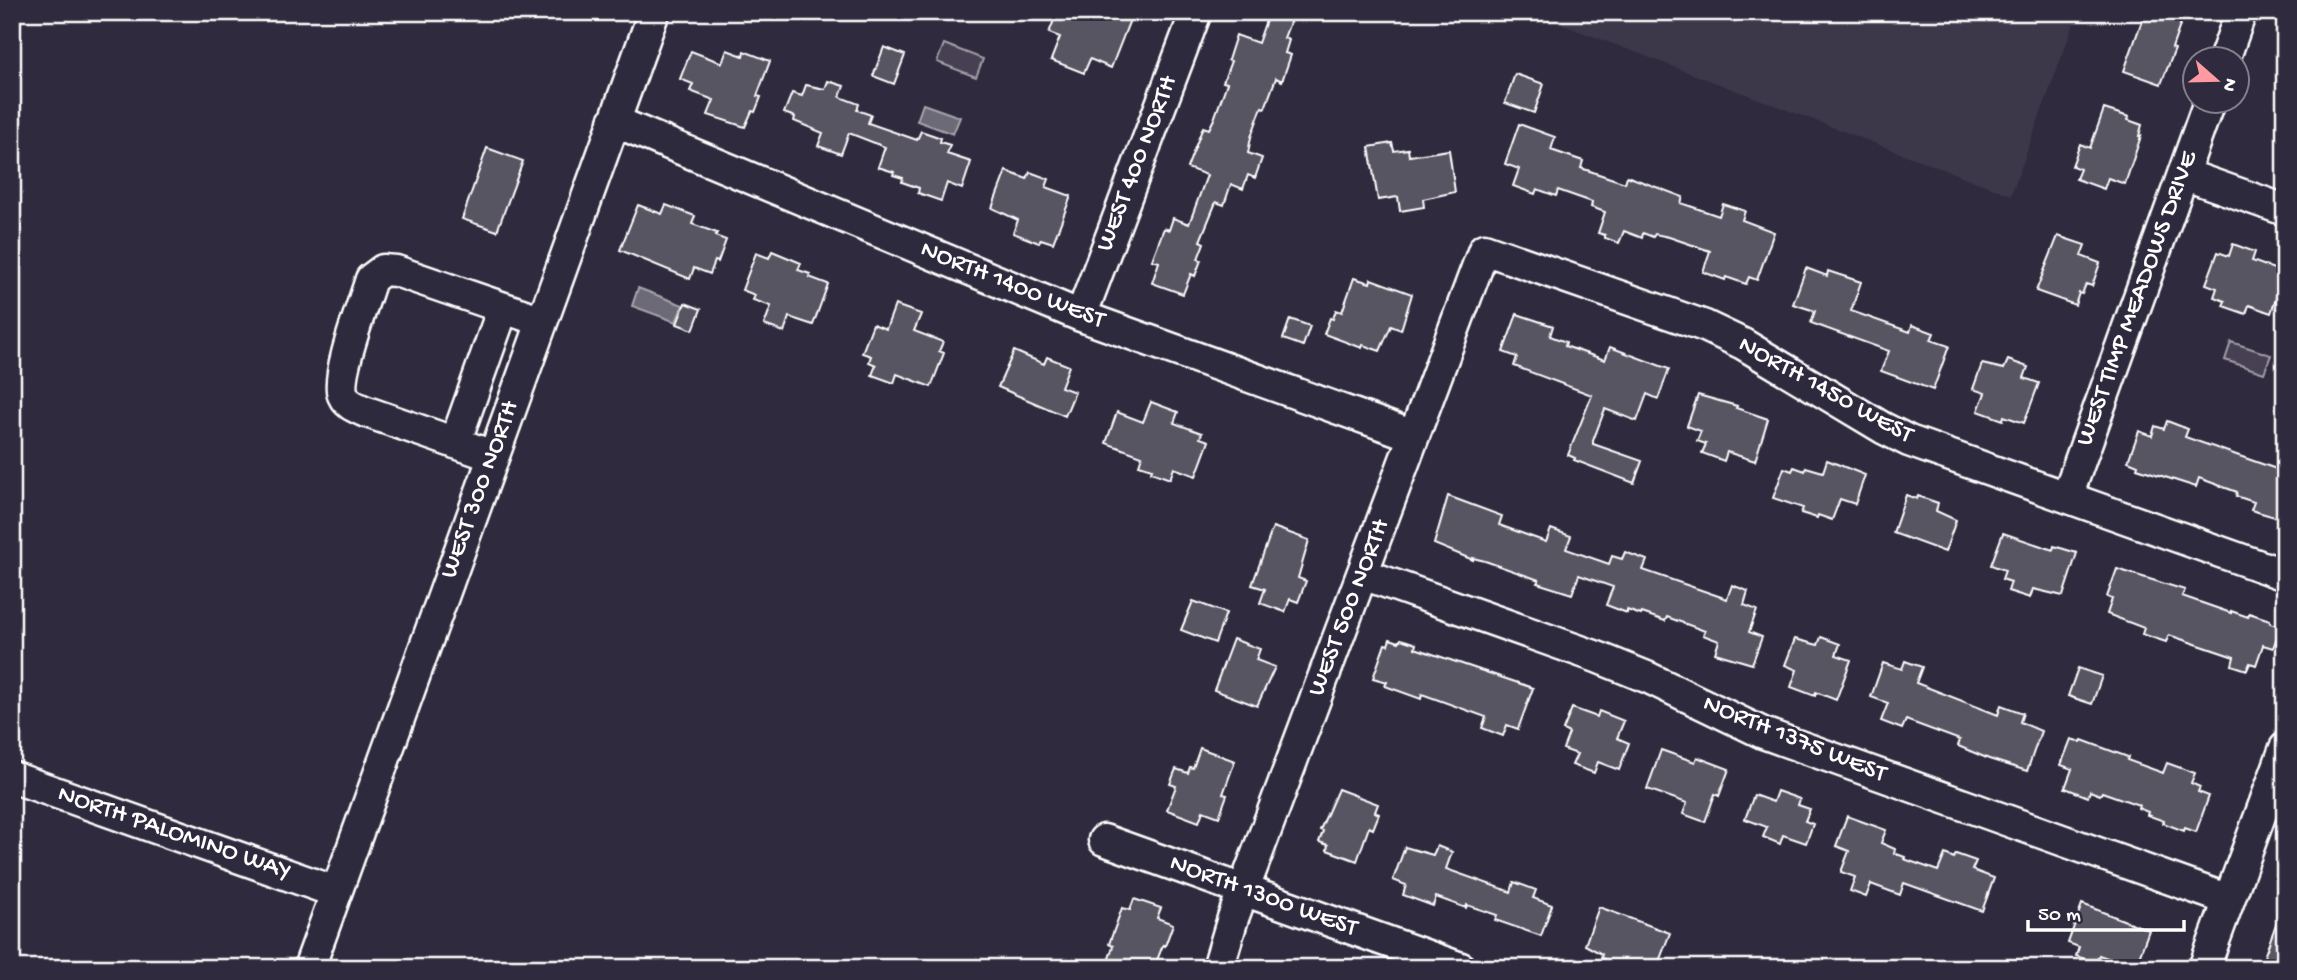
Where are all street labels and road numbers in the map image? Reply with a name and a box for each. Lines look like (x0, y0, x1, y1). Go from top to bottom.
street label: WEST 400 NORTH (1090, 72, 1186, 256)
street label: WEST TIMP MEADOWS DRIVE (2070, 147, 2206, 451)
street label: NORTH 1400 WEST (915, 235, 1110, 337)
street label: NORTH 1450 WEST (1732, 330, 1919, 452)
street label: WEST 300 NORTH (434, 397, 528, 583)
street label: WEST 500 NORTH (1302, 515, 1398, 701)
street label: NORTH 1375 WEST (1698, 689, 1891, 791)
street label: NORTH PALOMINO WAY (53, 780, 295, 888)
street label: NORTH 1300 WEST (1165, 849, 1362, 946)

